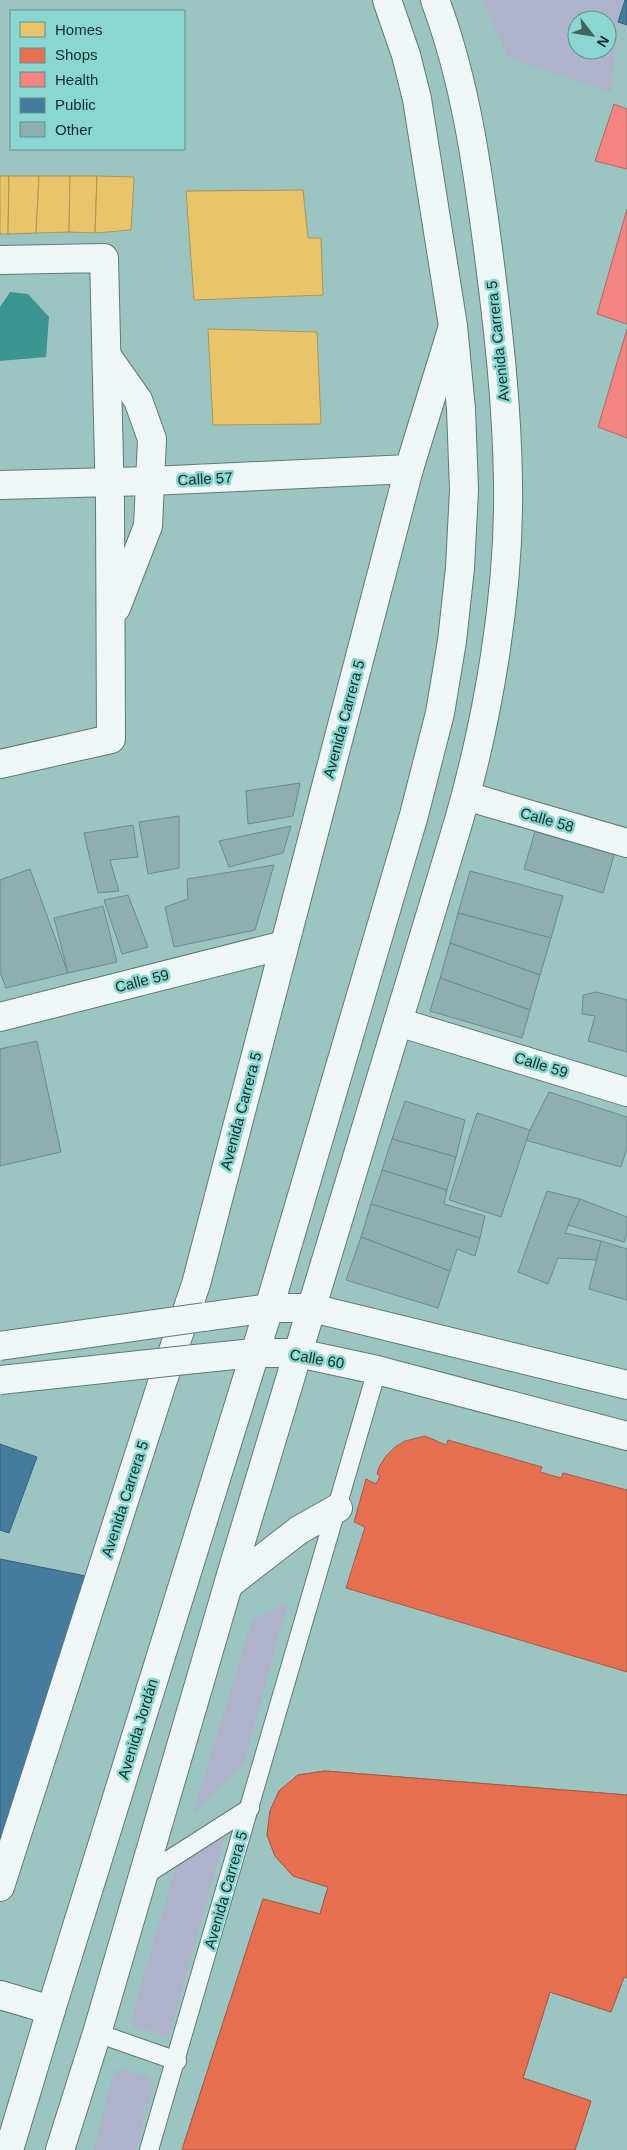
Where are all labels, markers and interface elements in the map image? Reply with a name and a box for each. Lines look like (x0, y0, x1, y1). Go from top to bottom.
legend (10, 10, 185, 150)
north arrow (567, 10, 617, 60)
text: Homes (55, 21, 103, 38)
text: N (594, 33, 613, 50)
text: Shops (55, 46, 98, 63)
text: Health (55, 71, 98, 88)
text: Public (55, 96, 96, 113)
text: Other (55, 121, 93, 138)
street label: Avenida Carrera 5 (483, 280, 512, 402)
street label: Calle 57 (177, 469, 233, 488)
street label: Avenida Carrera 5 (320, 658, 367, 780)
street label: Calle 58 (518, 804, 576, 835)
street label: Calle 59 (113, 966, 171, 995)
street label: Calle 59 (512, 1048, 570, 1081)
street label: Avenida Carrera 5 (217, 1050, 264, 1172)
street label: Calle 60 (289, 1345, 346, 1372)
street label: Avenida Carrera 5 (98, 1438, 151, 1559)
street label: Avenida Jordán (114, 1677, 161, 1781)
street label: Avenida Carrera 5 (201, 1829, 250, 1951)

